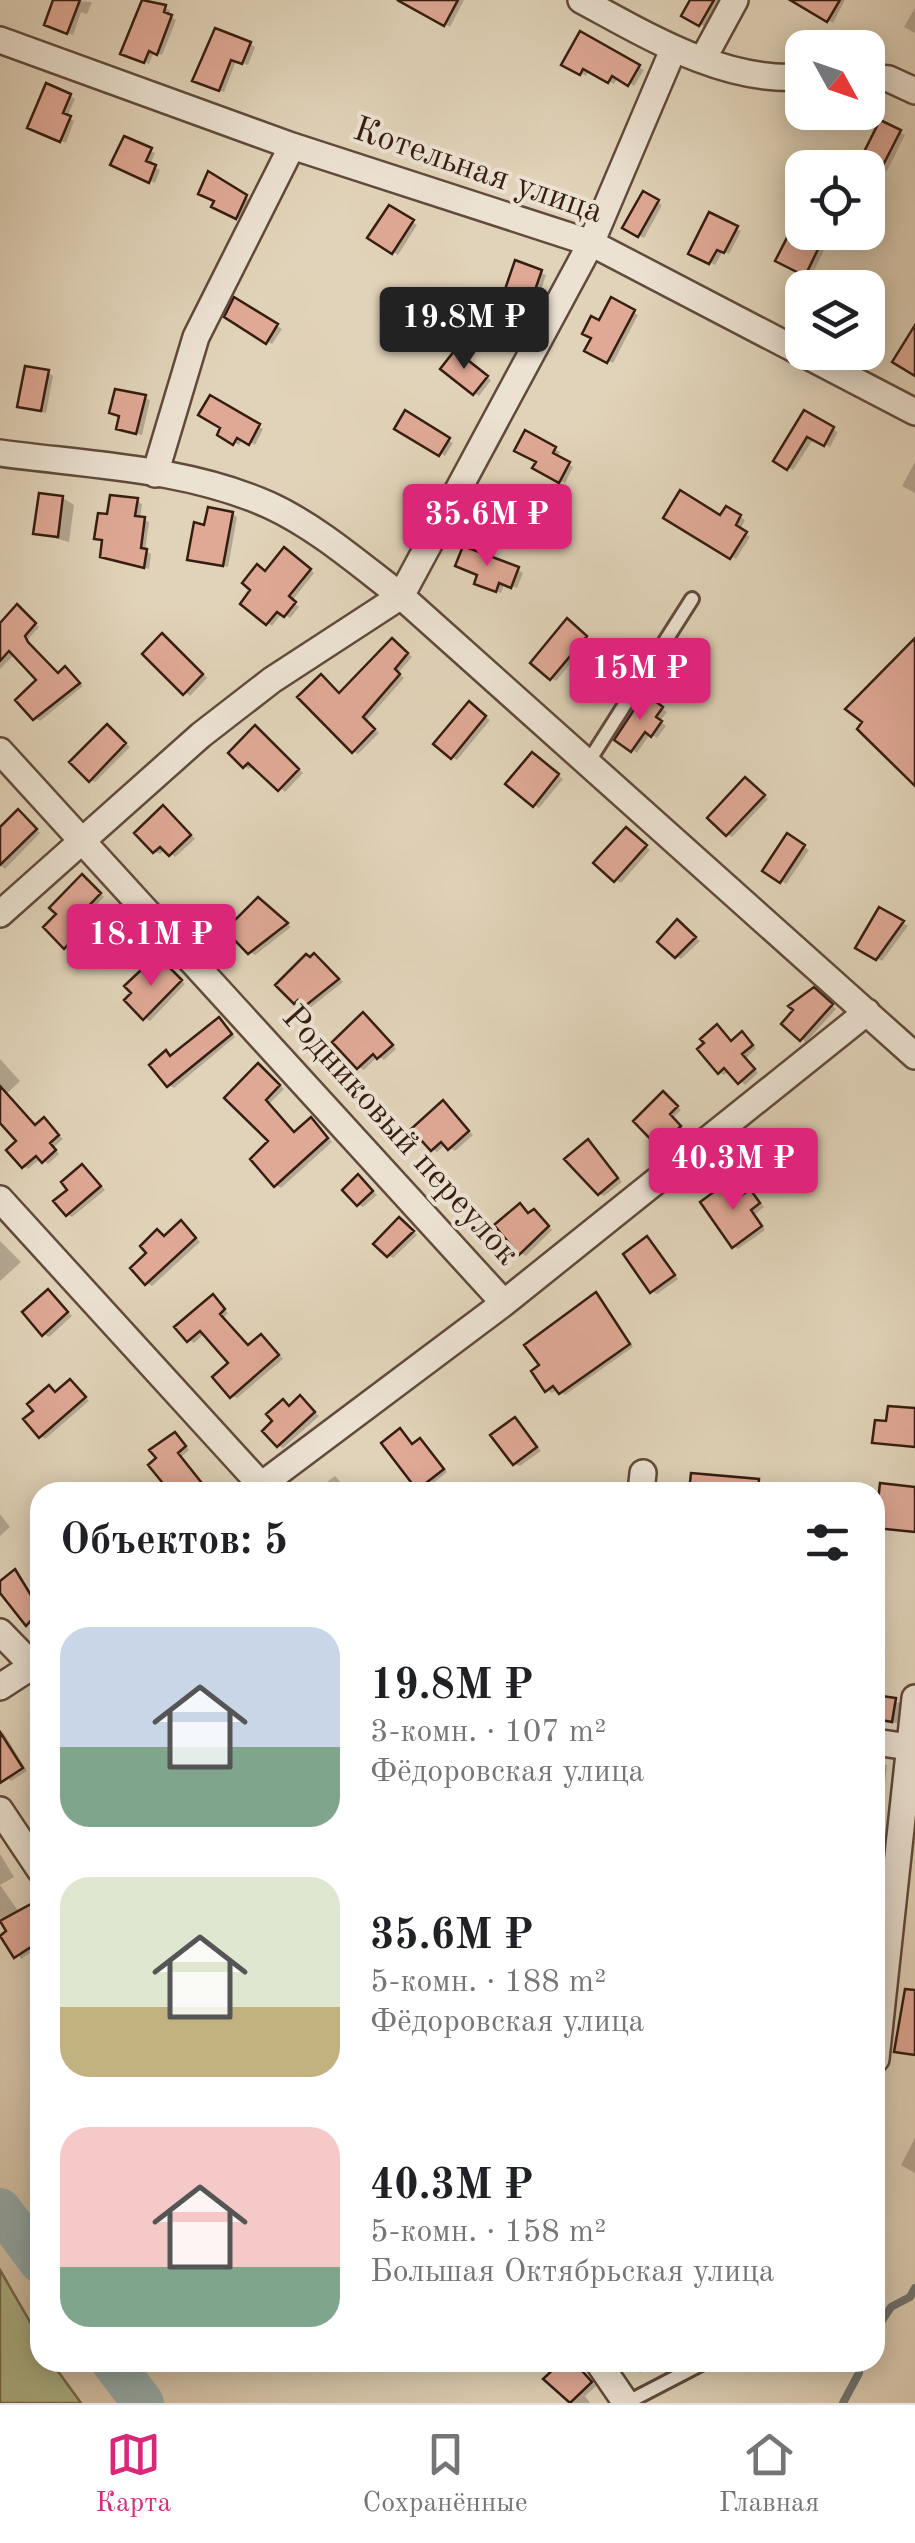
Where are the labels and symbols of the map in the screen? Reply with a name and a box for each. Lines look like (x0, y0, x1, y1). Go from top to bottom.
north arrow (785, 30, 885, 130)
street label: Котельная улица (349, 112, 607, 230)
pin: 19.8M ₽ (372, 287, 556, 372)
pin: 35.6M ₽ (395, 484, 579, 569)
pin: 15M ₽ (570, 638, 710, 723)
pin: 18.1M ₽ (59, 904, 243, 989)
street label: Родниковый переулок (275, 1000, 525, 1272)
pin: 40.3M ₽ (641, 1128, 825, 1213)

